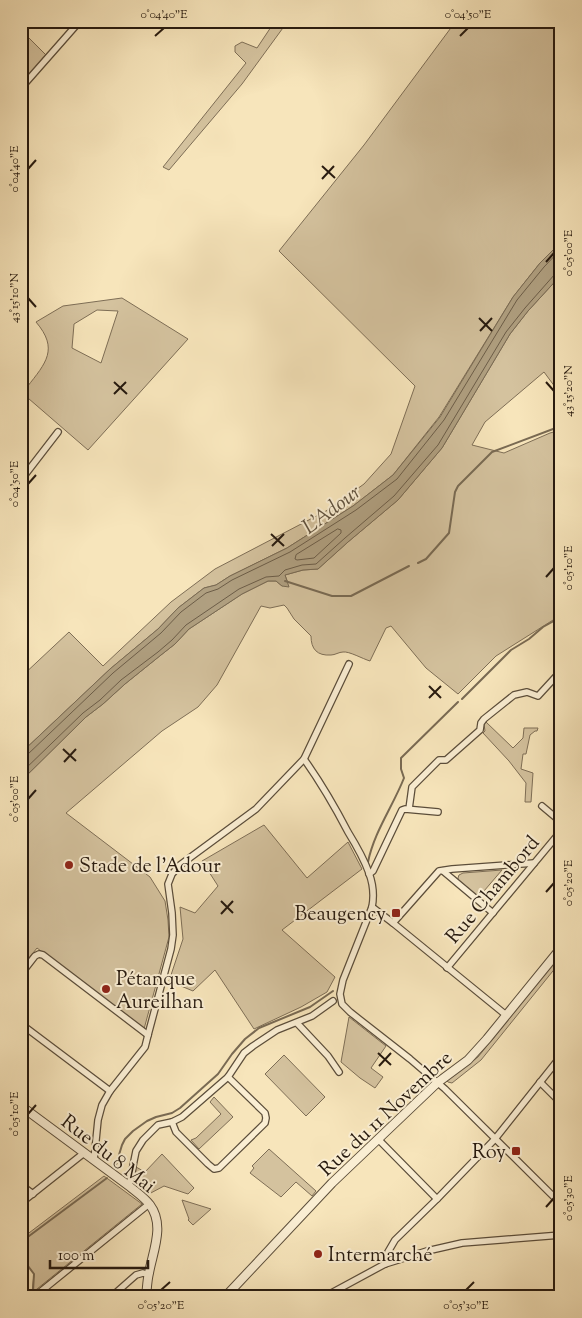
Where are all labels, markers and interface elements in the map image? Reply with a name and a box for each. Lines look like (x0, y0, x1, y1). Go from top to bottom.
text: 0°04'40"E (140, 6, 188, 24)
text: 0°04'50"E (445, 6, 492, 24)
text: 0°04'40"E (6, 145, 24, 193)
text: 0°05'00"E (560, 229, 578, 276)
text: 43°15'10"N (6, 273, 24, 323)
text: 43°15'20"N (560, 365, 578, 417)
text: 0°04'50"E (6, 460, 24, 507)
water label: L'Adour (296, 478, 369, 543)
text: 0°05'10"E (560, 545, 578, 590)
text: 0°05'00"E (6, 775, 24, 822)
street label: Rue Chambord (440, 830, 548, 951)
place label: Stade de l'Adour (79, 853, 221, 882)
marker: Stade de l'Adour (63, 859, 75, 871)
text: 0°05'20"E (560, 859, 578, 906)
place label: Beaugency (295, 901, 386, 930)
marker: Beaugency (390, 907, 402, 919)
place label: Pétanque Aureilhan (116, 966, 204, 1018)
marker: Pétanque Aureilhan (100, 983, 112, 995)
street label: Rue du 11 Novembre (314, 1045, 460, 1184)
text: 0°05'10"E (6, 1091, 24, 1136)
street label: Rue du 8 Mai (54, 1109, 161, 1201)
place label: Roy (472, 1139, 506, 1168)
marker: Roy (510, 1145, 522, 1157)
text: 0°05'30"E (560, 1174, 578, 1221)
scale bar (50, 1238, 148, 1270)
place label: Intermarché (328, 1242, 433, 1271)
text: 100 m (58, 1246, 95, 1267)
marker: Intermarché (312, 1248, 324, 1260)
text: 0°05'20"E (138, 1297, 185, 1315)
text: 0°05'30"E (443, 1297, 490, 1315)

